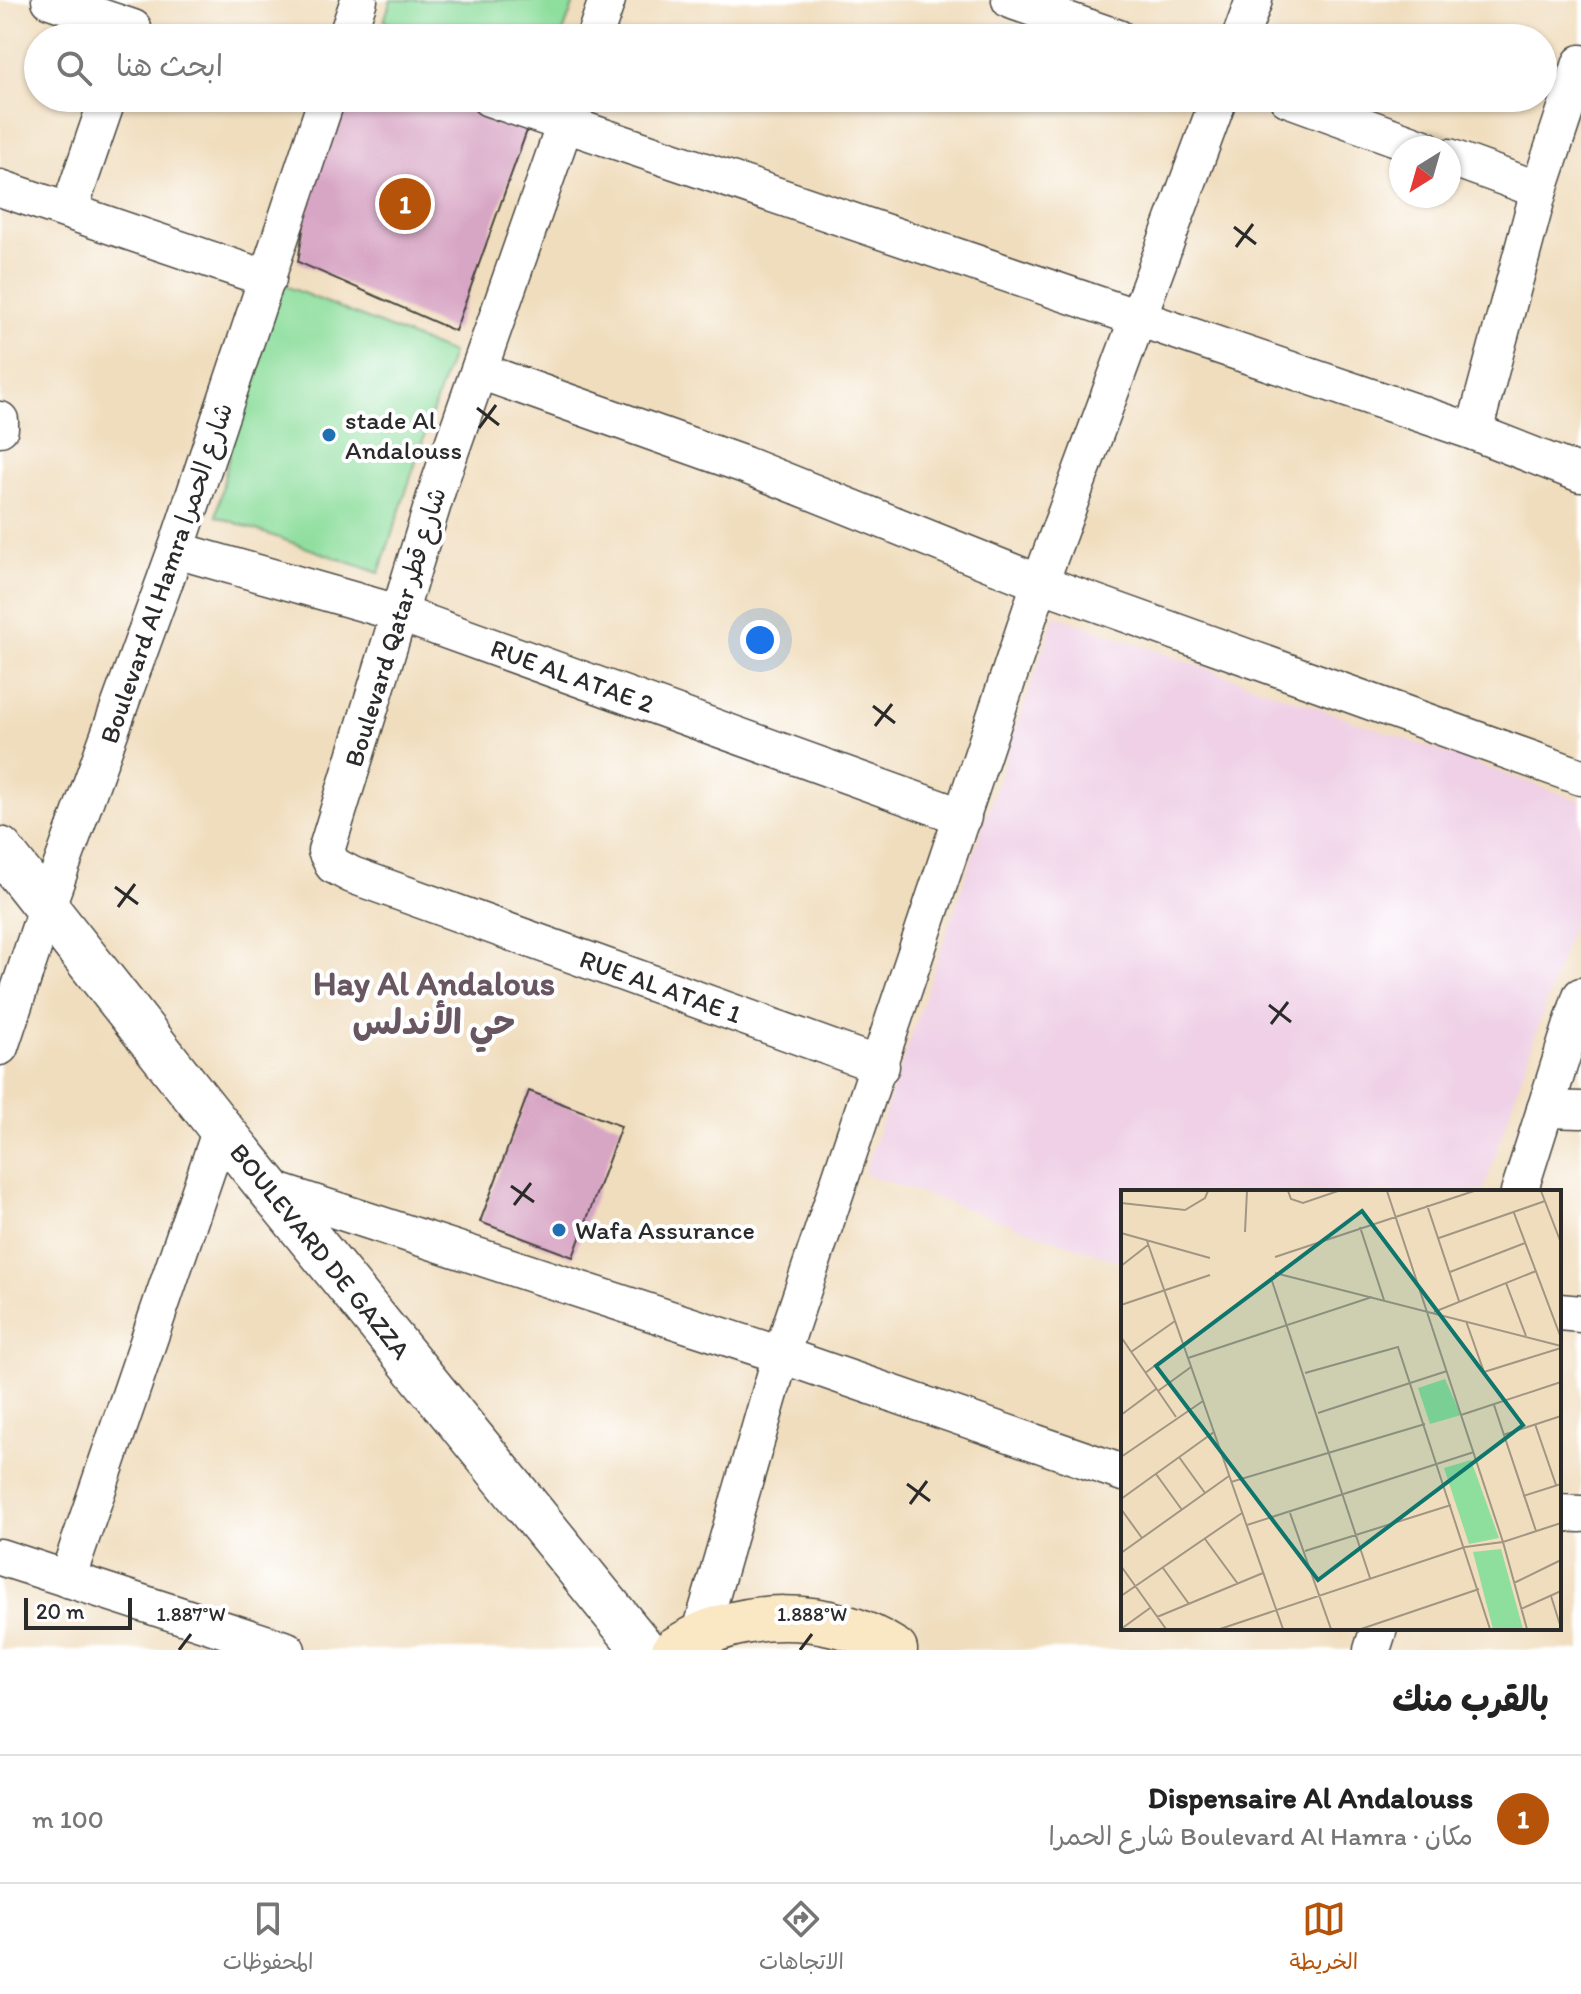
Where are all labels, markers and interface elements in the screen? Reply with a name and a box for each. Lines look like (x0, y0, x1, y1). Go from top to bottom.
search box (24, 24, 1557, 112)
icon: search (52, 46, 96, 90)
text: ابحث هنا (116, 47, 223, 84)
north arrow (1389, 136, 1461, 208)
pin: 1 (379, 174, 431, 234)
street label: Boulevard Al Hamra شارع الحمرا (93, 398, 241, 748)
place label: stade Al Andalouss (345, 404, 462, 466)
marker: stade Al Andalouss (320, 426, 338, 444)
street label: Boulevard Qatar شارع قطر (337, 483, 455, 771)
your location (740, 620, 780, 660)
street label: RUE AL ATAE 2 (486, 632, 658, 720)
street label: RUE AL ATAE 1 (575, 943, 745, 1030)
district label: Hay Al Andalous حي الأندلس (313, 963, 555, 1053)
street label: BOULEVARD DE GAZZA (223, 1137, 418, 1366)
inset map (1121, 1190, 1561, 1630)
place label: Wafa Assurance (575, 1214, 755, 1246)
marker: Wafa Assurance (550, 1221, 568, 1239)
scale bar (24, 1594, 132, 1630)
text: 20 m (36, 1598, 85, 1625)
text: 1.887°W (156, 1602, 226, 1626)
text: 1.888°W (777, 1602, 847, 1626)
text: بالقرب منك (1392, 1679, 1549, 1720)
text: Dispensaire Al Andalouss (1148, 1779, 1473, 1816)
text: 100 m (32, 1803, 104, 1835)
text: 1 (1517, 1803, 1529, 1835)
text: مكان · Boulevard Al Hamra شارع الحمرا (1048, 1820, 1473, 1852)
tab: المحفوظات (223, 1897, 313, 1981)
tab: الاتجاهات (759, 1897, 844, 1981)
tab: الخريطة (1290, 1897, 1358, 1981)

